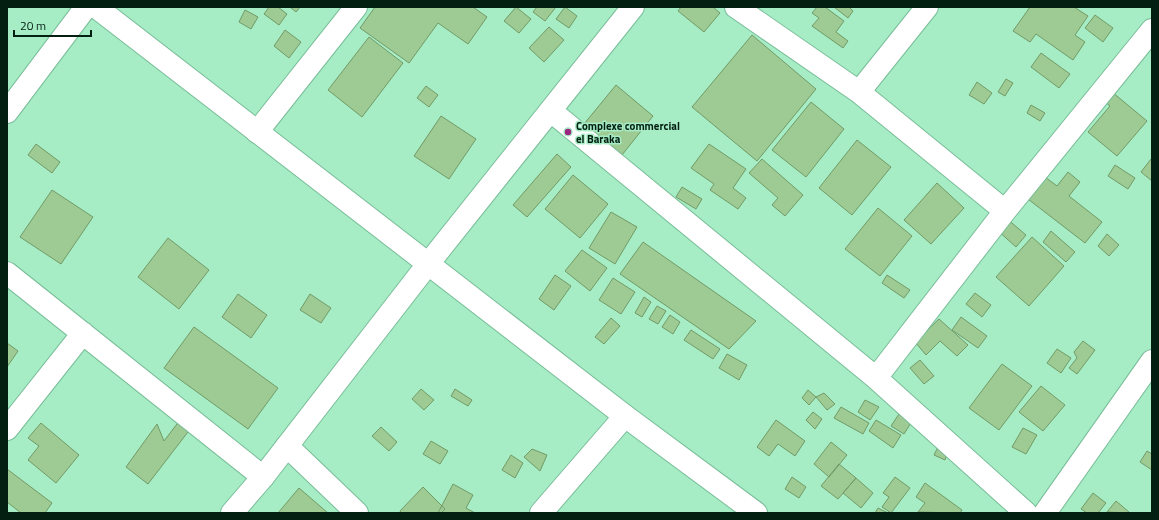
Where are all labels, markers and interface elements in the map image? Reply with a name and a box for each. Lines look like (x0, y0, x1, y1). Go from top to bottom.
scale bar (14, 12, 91, 38)
text: 20 m (20, 16, 46, 35)
place label: Complexe commercial el Baraka (576, 118, 680, 147)
marker: Complexe commercial el Baraka (563, 127, 573, 137)

